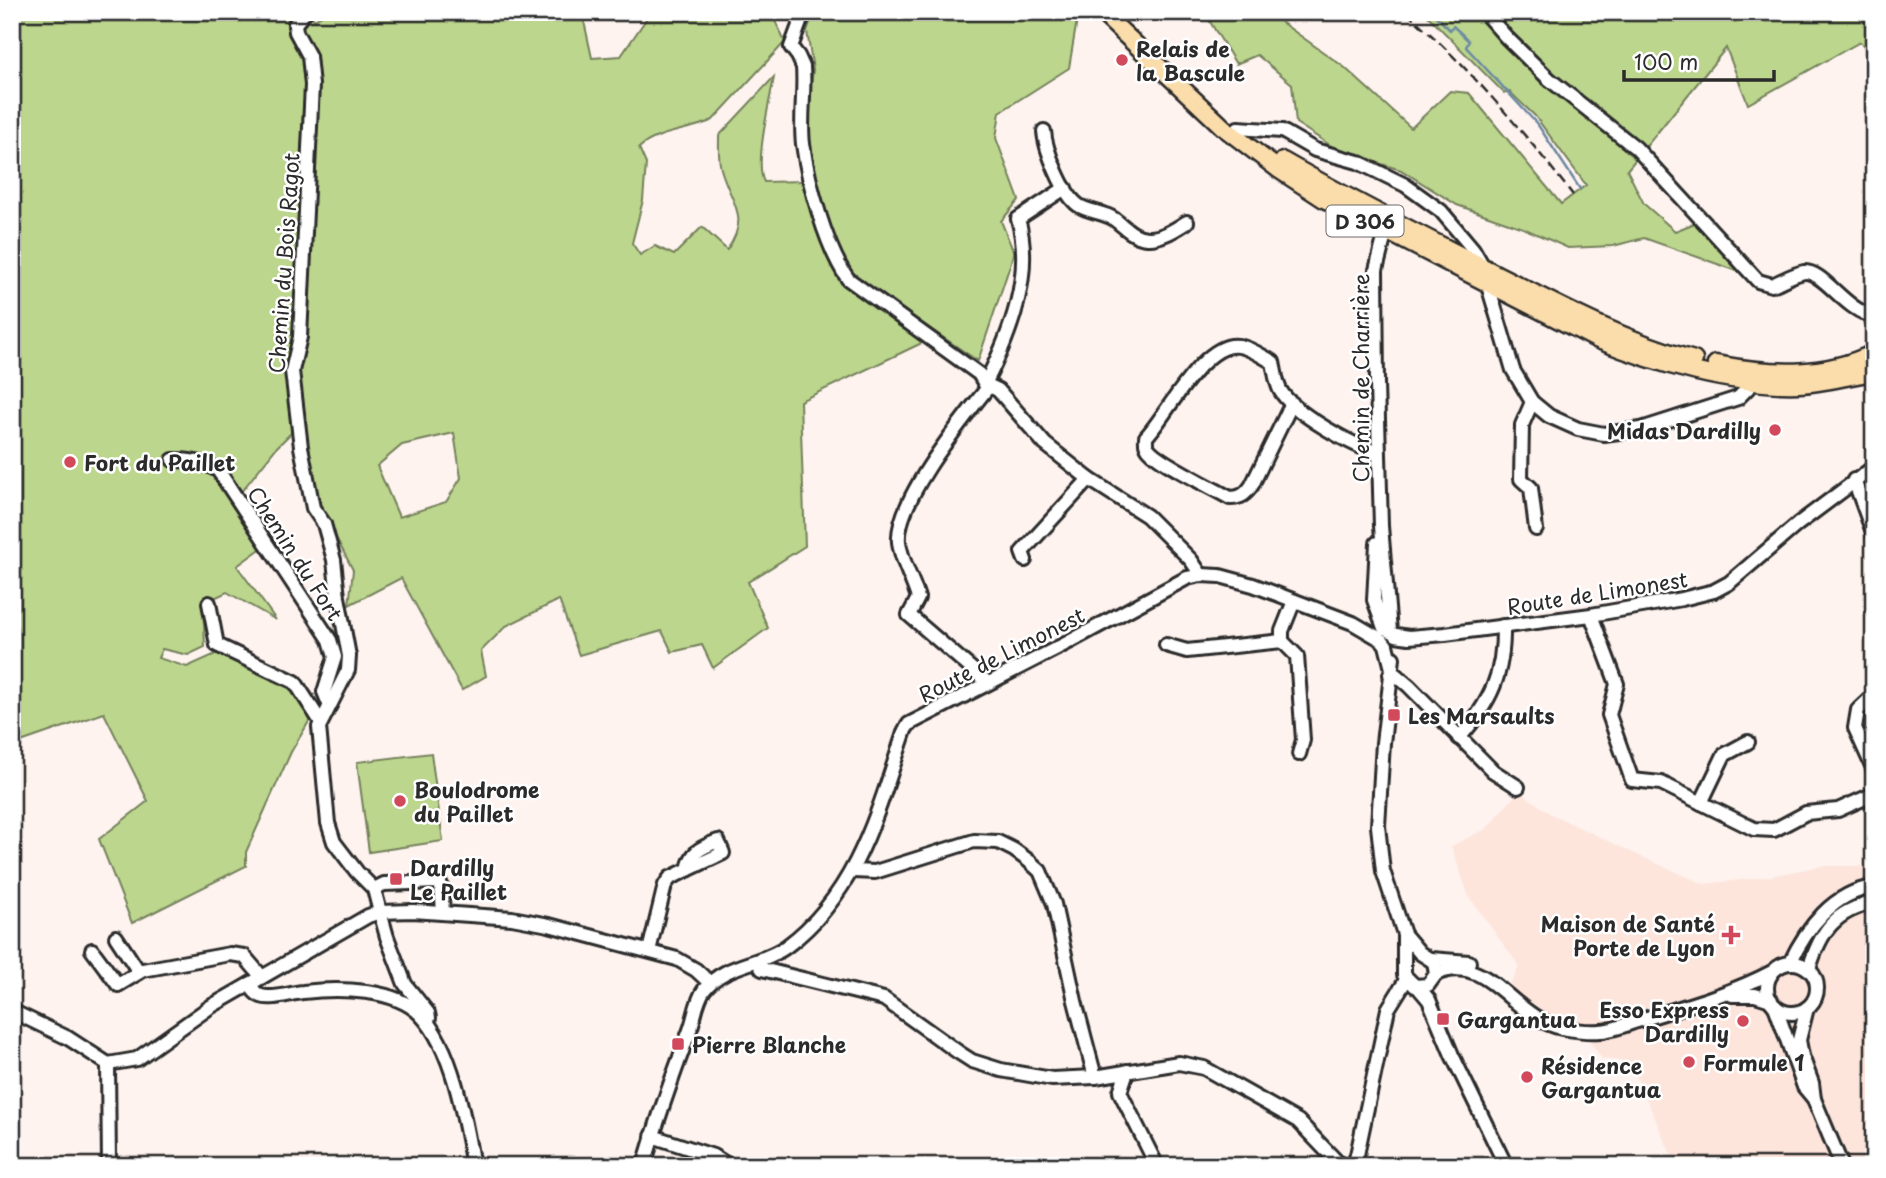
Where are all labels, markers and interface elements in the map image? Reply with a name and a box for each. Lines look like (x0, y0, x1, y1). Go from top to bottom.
place label: Relais de la Bascule (1136, 32, 1245, 88)
scale bar (1624, 38, 1774, 82)
text: 100 m (1634, 45, 1698, 77)
marker: Relais de la Bascule (1114, 52, 1130, 68)
street label: Chemin du Bois Ragot (259, 152, 307, 374)
road number: D 306 (1326, 206, 1404, 236)
street label: Chemin de Charrière (1344, 274, 1376, 482)
place label: Midas Dardilly (1607, 414, 1761, 446)
marker: Midas Dardilly (1767, 422, 1783, 438)
place label: Fort du Paillet (84, 446, 235, 478)
marker: Fort du Paillet (62, 454, 78, 470)
street label: Chemin du Fort (240, 479, 352, 627)
street label: Route de Limonest (1504, 562, 1690, 622)
street label: Route de Limonest (912, 598, 1090, 710)
place label: Les Marsaults (1408, 699, 1554, 731)
marker: Les Marsaults (1386, 707, 1402, 723)
place label: Boulodrome du Paillet (414, 773, 539, 829)
marker: Boulodrome du Paillet (392, 793, 408, 809)
place label: Dardilly Le Paillet (410, 851, 507, 907)
marker: Dardilly Le Paillet (388, 871, 404, 887)
place label: Maison de Santé Porte de Lyon (1541, 907, 1715, 963)
marker: Maison de Santé Porte de Lyon (1721, 925, 1741, 945)
place label: Esso Express Dardilly (1599, 993, 1729, 1049)
place label: Gargantua (1457, 1003, 1577, 1035)
marker: Gargantua (1435, 1011, 1451, 1027)
marker: Esso Express Dardilly (1735, 1013, 1751, 1029)
place label: Pierre Blanche (692, 1028, 846, 1060)
marker: Pierre Blanche (670, 1036, 686, 1052)
place label: Formule 1 (1703, 1046, 1804, 1078)
place label: Résidence Gargantua (1541, 1049, 1661, 1105)
marker: Formule 1 (1681, 1054, 1697, 1070)
marker: Résidence Gargantua (1519, 1069, 1535, 1085)

